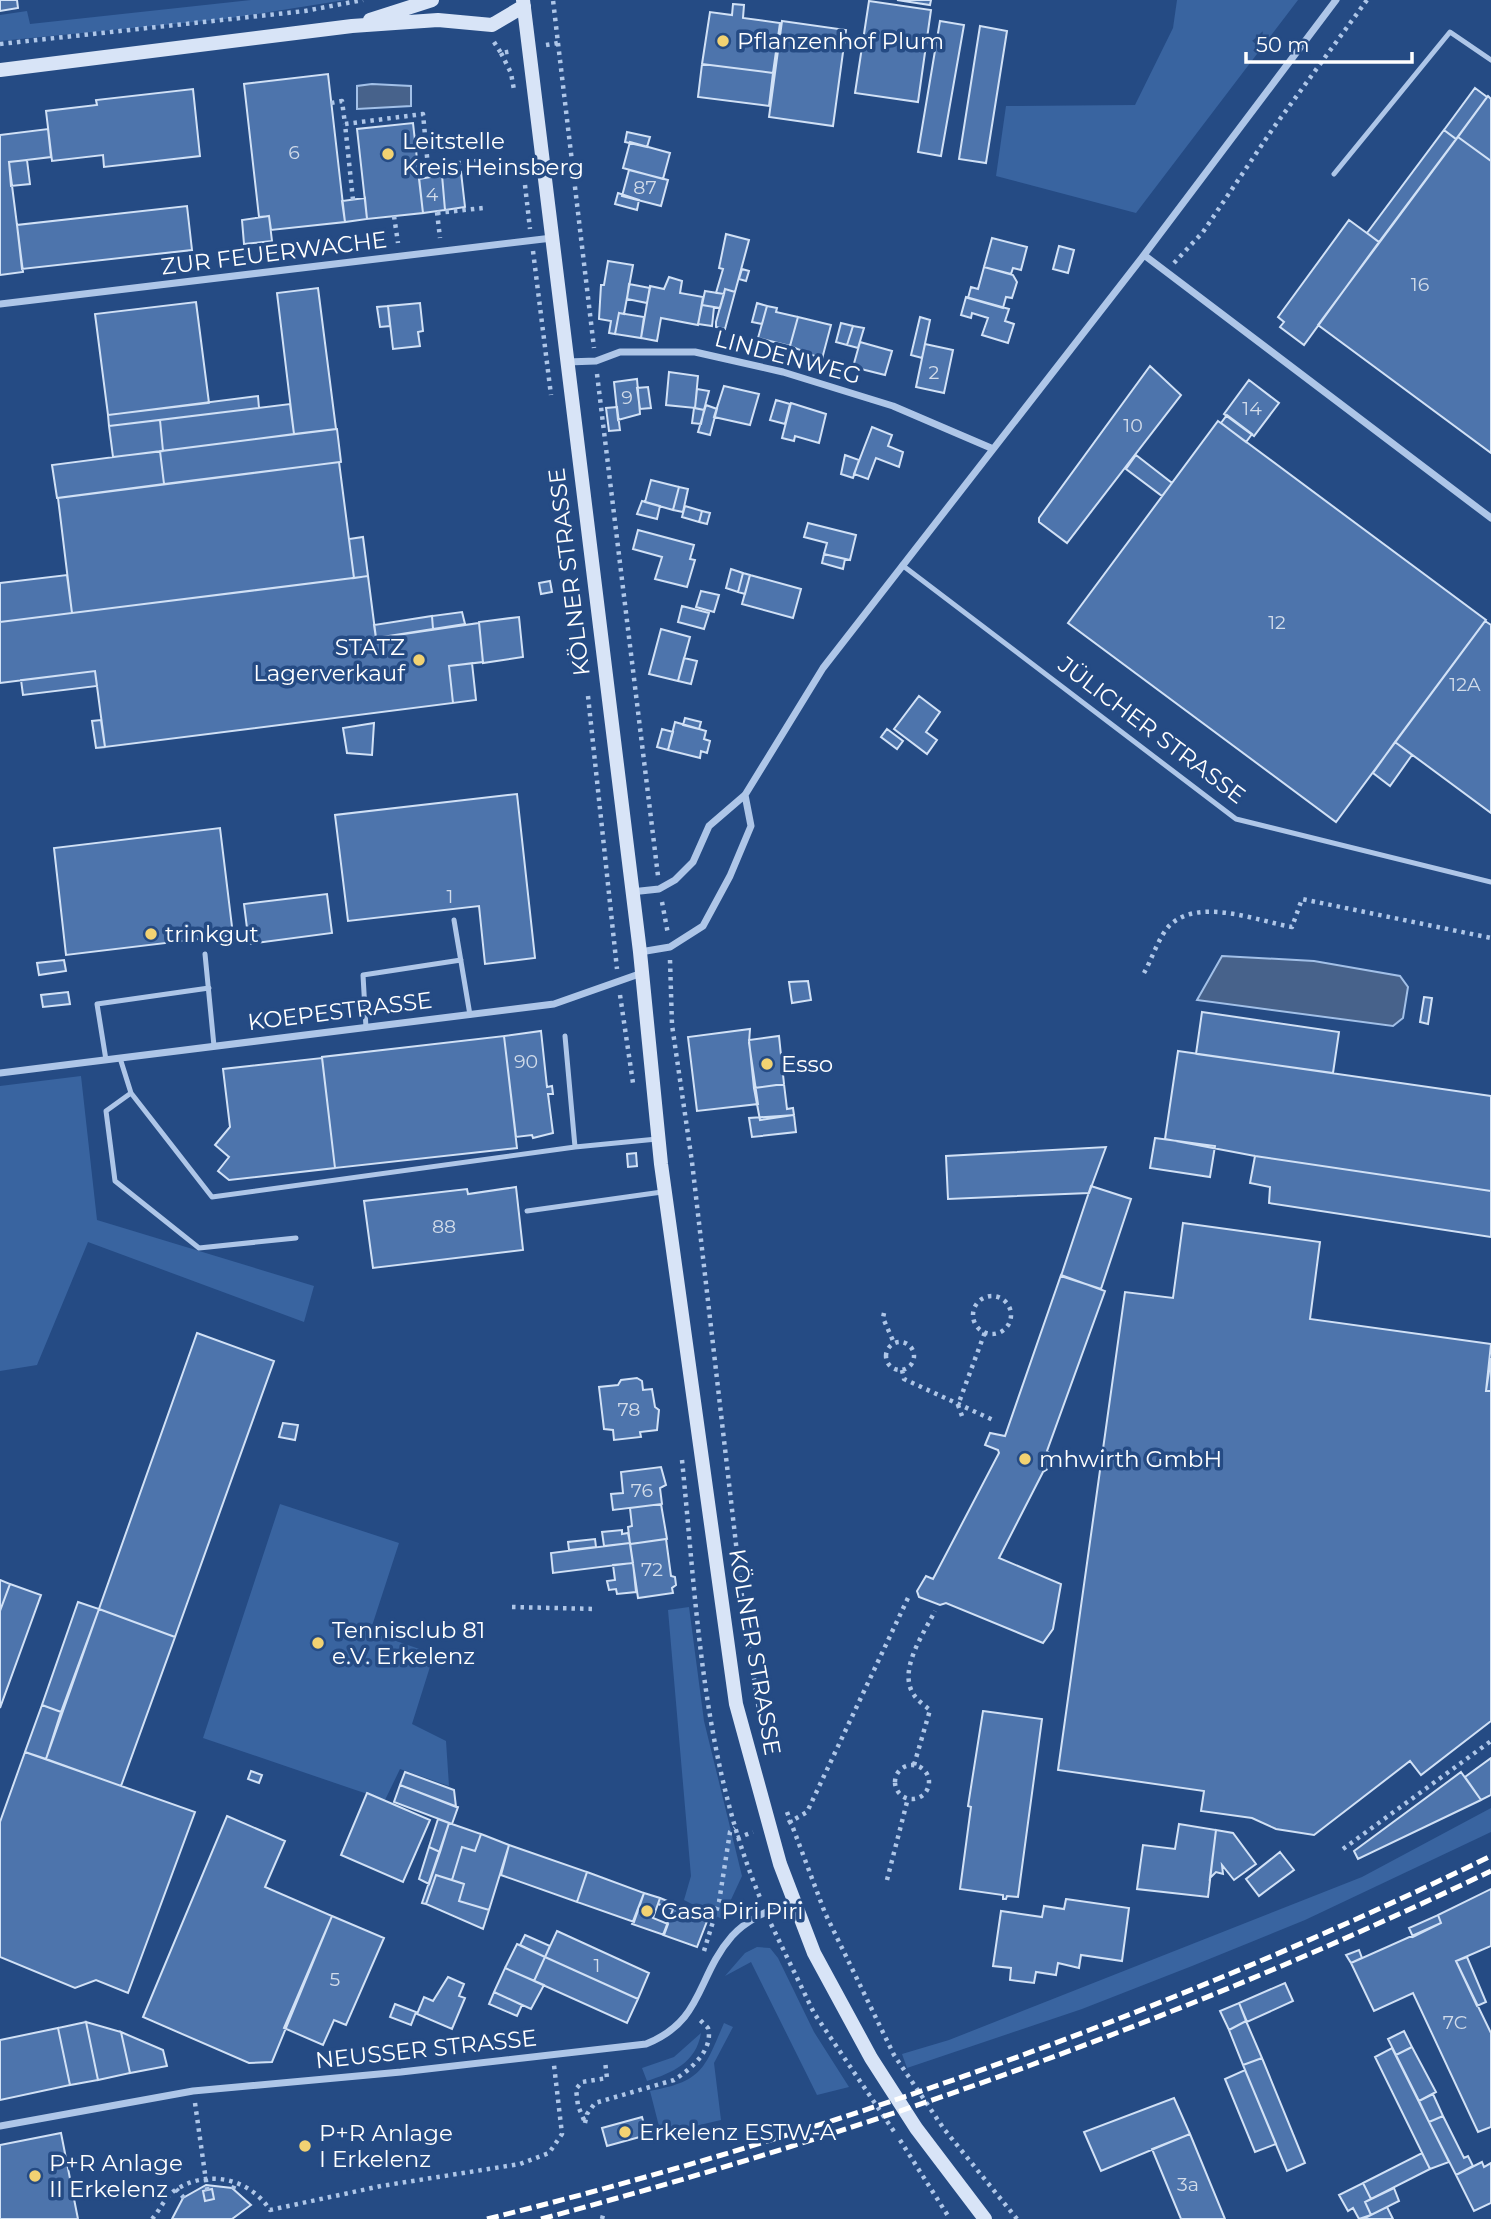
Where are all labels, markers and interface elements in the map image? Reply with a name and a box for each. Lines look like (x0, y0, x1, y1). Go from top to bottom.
scale bar (1246, 21, 1412, 65)
place label: Pflanzenhof Plum (737, 27, 944, 55)
text: 50 m (1256, 32, 1310, 57)
marker: Pflanzenhof Plum (715, 33, 731, 49)
place label: Leitstelle Kreis Heinsberg (402, 127, 584, 181)
house number: 6 (288, 141, 300, 164)
marker: Leitstelle Kreis Heinsberg (380, 146, 396, 162)
house number: 87 (633, 176, 657, 199)
house number: 4 (426, 183, 439, 206)
street label: ZUR FEUERWACHE (159, 225, 389, 281)
house number: 16 (1411, 273, 1429, 296)
street label: LINDENWEG (712, 324, 864, 390)
house number: 2 (929, 361, 940, 384)
house number: 9 (621, 386, 633, 409)
house number: 14 (1242, 397, 1262, 420)
house number: 10 (1123, 414, 1143, 437)
street label: KÖLNER STRASSE (542, 467, 596, 677)
house number: 12 (1268, 611, 1286, 634)
place label: STATZ Lagerverkauf (253, 633, 406, 687)
street label: JÜLICHER STRASSE (1052, 650, 1251, 810)
marker: STATZ Lagerverkauf (411, 652, 427, 668)
house number: 12A (1449, 673, 1481, 696)
house number: 1 (447, 885, 453, 908)
place label: trinkgut (165, 920, 259, 948)
marker: trinkgut (143, 926, 159, 942)
street label: KOEPESTRASSE (246, 986, 434, 1036)
house number: 90 (514, 1050, 538, 1073)
place label: Esso (781, 1050, 833, 1078)
marker: Esso (759, 1056, 775, 1072)
house number: 88 (432, 1215, 456, 1238)
house number: 78 (618, 1398, 640, 1421)
place label: mhwirth GmbH (1039, 1445, 1222, 1473)
marker: mhwirth GmbH (1017, 1451, 1033, 1467)
house number: 76 (631, 1479, 653, 1502)
street label: KÖLNER STRASSE (723, 1547, 787, 1757)
house number: 72 (641, 1558, 663, 1581)
place label: Tennisclub 81 e.V. Erkelenz (332, 1616, 485, 1670)
marker: Tennisclub 81 e.V. Erkelenz (310, 1635, 326, 1651)
place label: Casa Piri Piri (661, 1897, 803, 1925)
marker: Casa Piri Piri (639, 1903, 655, 1919)
house number: 1 (594, 1954, 600, 1977)
house number: 5 (330, 1968, 341, 1991)
house number: 7C (1443, 2011, 1467, 2034)
street label: NEUSSER STRASSE (314, 2023, 538, 2075)
place label: Erkelenz ESTW-A (639, 2118, 837, 2146)
place label: P+R Anlage I Erkelenz (319, 2119, 453, 2173)
marker: Erkelenz ESTW-A (617, 2124, 633, 2140)
marker: P+R Anlage I Erkelenz (297, 2138, 313, 2154)
place label: P+R Anlage II Erkelenz (49, 2149, 183, 2203)
marker: P+R Anlage II Erkelenz (27, 2168, 43, 2184)
house number: 3a (1177, 2173, 1199, 2196)

